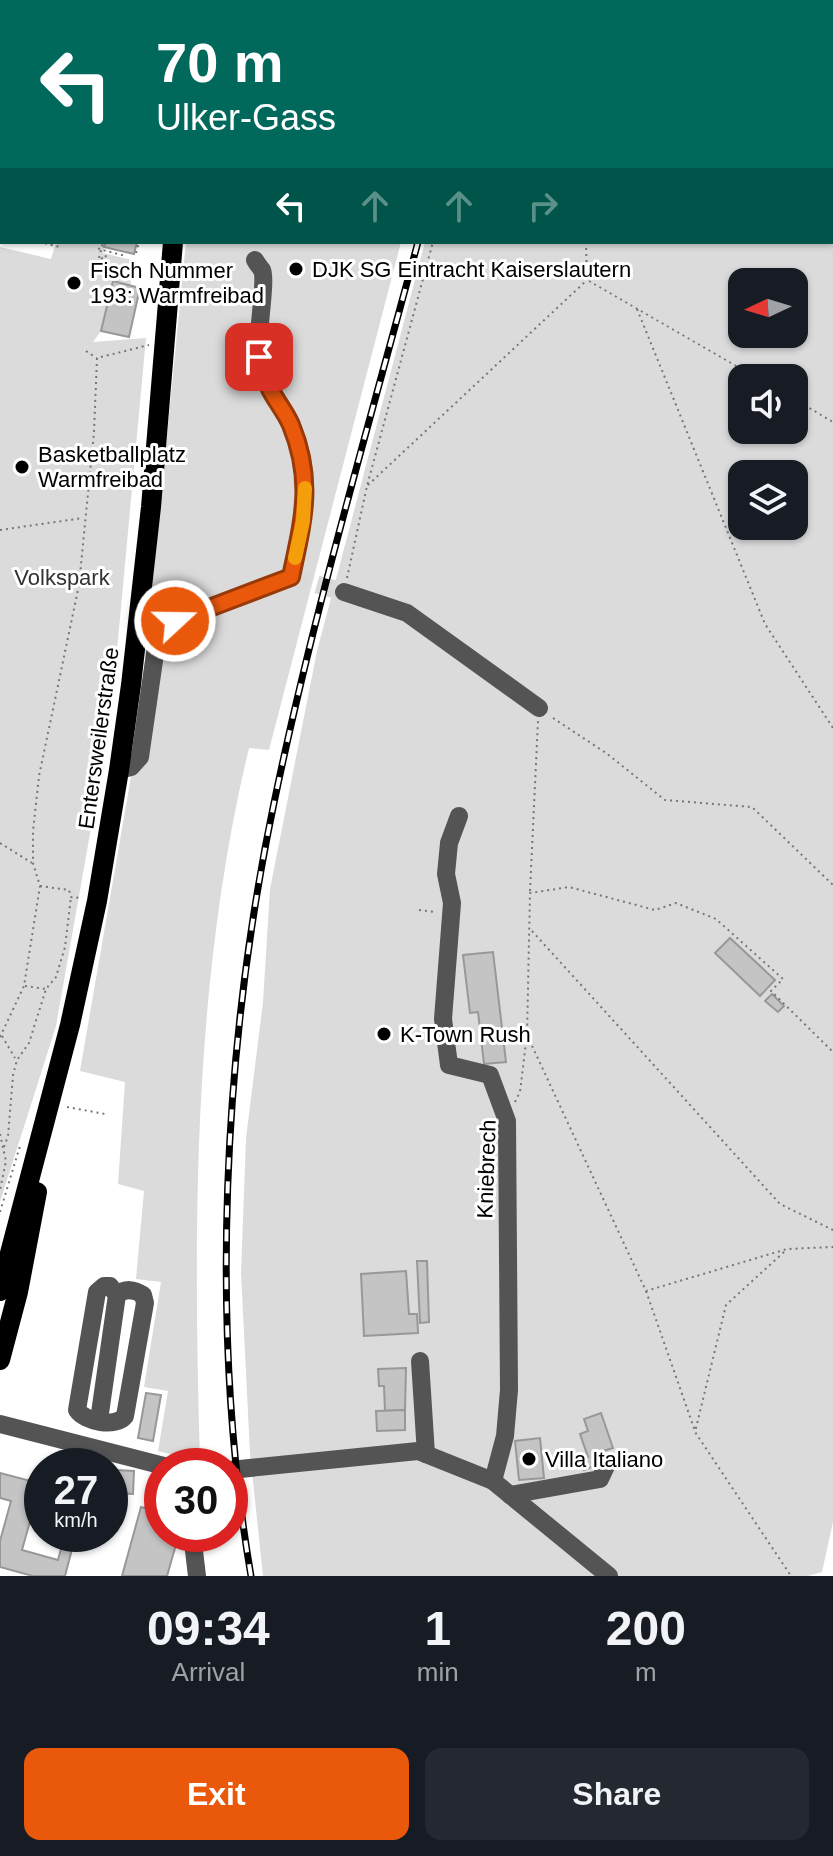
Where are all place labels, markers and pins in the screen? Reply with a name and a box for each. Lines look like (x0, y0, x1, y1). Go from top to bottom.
place label: DJK SG Eintracht Kaiserslautern (312, 257, 631, 282)
place label: Fisch Nummer 193: Warmfreibad (90, 258, 264, 308)
marker: DJK SG Eintracht Kaiserslautern (287, 260, 305, 278)
marker: Fisch Nummer 193: Warmfreibad (65, 274, 83, 292)
pin (225, 323, 293, 391)
place label: Basketballplatz Warmfreibad (38, 442, 186, 492)
marker: Basketballplatz Warmfreibad (13, 458, 31, 476)
place label: K-Town Rush (400, 1022, 531, 1047)
marker: K-Town Rush (375, 1025, 393, 1043)
place label: Villa Italiano (545, 1447, 663, 1472)
marker: Villa Italiano (520, 1450, 538, 1468)

